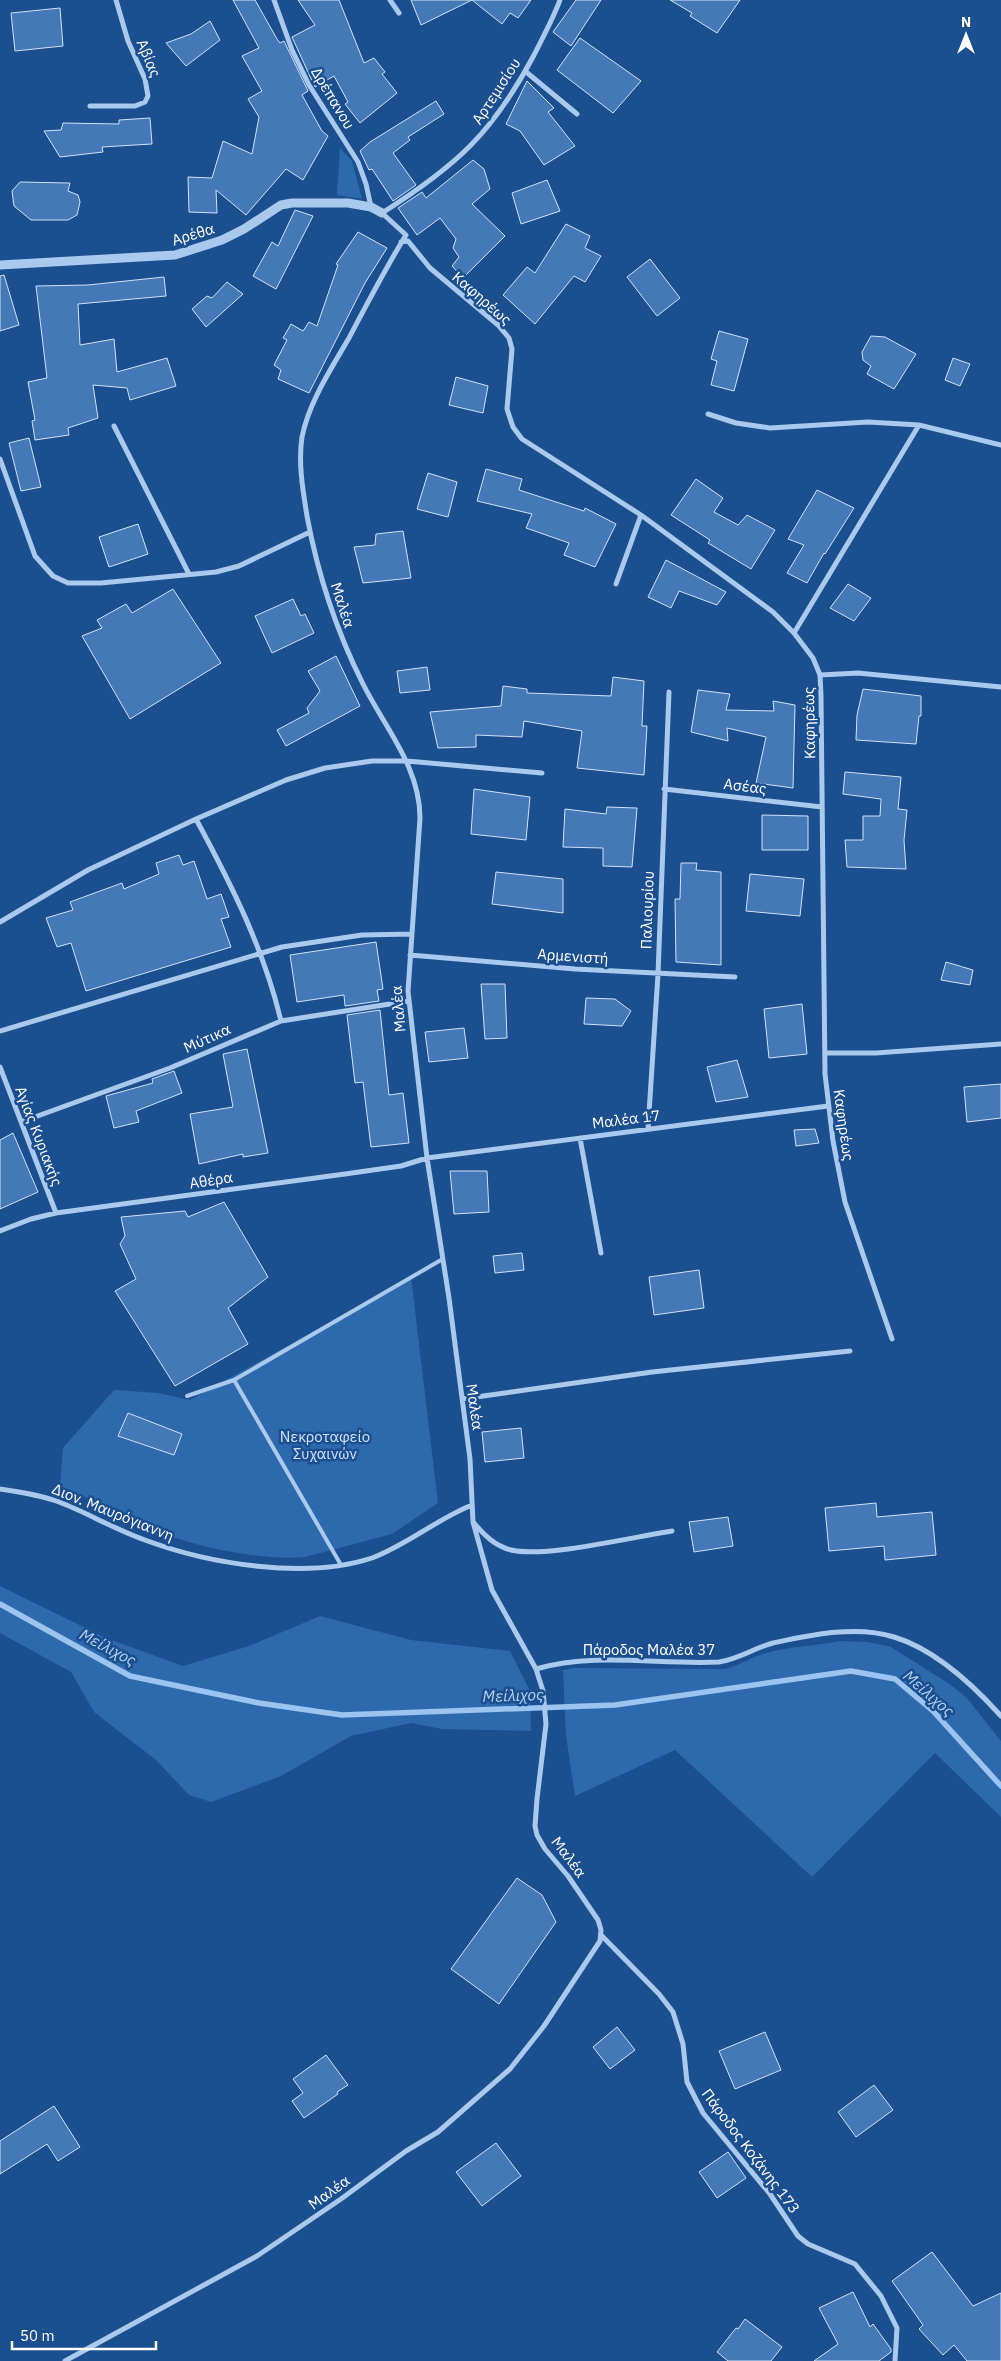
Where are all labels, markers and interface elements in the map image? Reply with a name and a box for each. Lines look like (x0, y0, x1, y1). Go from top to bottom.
north arrow (941, 10, 991, 60)
text: N (961, 13, 971, 31)
street label: Αβίας (133, 36, 165, 80)
street label: Αρτεμισίου (467, 54, 525, 128)
street label: Δρέπανου (307, 63, 359, 133)
street label: Αρέθα (169, 218, 217, 249)
street label: Καφηρέως (448, 267, 516, 329)
street label: Μαλέα (327, 580, 359, 631)
street label: Καφηρέως (799, 687, 819, 759)
street label: Ασέας (723, 774, 767, 798)
street label: Παλιουρίου (636, 870, 658, 950)
street label: Αρμενιστή (537, 944, 609, 968)
street label: Μαλέα (386, 985, 410, 1033)
street label: Μύτικα (180, 1019, 234, 1057)
street label: Αγίας Κυριακής (11, 1083, 67, 1189)
street label: Καφηρέως (830, 1088, 858, 1162)
street label: Μαλέα 17 (591, 1105, 661, 1133)
street label: Αθέρα (188, 1167, 234, 1193)
street label: Μαλέα (462, 1383, 488, 1432)
park label: Νεκροταφείο Συχαινών (280, 1427, 370, 1463)
street label: Διον. Μαυρόγιαννη (49, 1479, 177, 1545)
water label: Μείλιχος (76, 1624, 140, 1670)
street label: Πάροδος Μαλέα 37 (583, 1640, 715, 1659)
water label: Μείλιχος (899, 1665, 959, 1721)
water label: Μείλιχος (482, 1684, 544, 1706)
street label: Μαλέα (547, 1833, 591, 1882)
street label: Πάροδος Κοζάνης 173 (698, 2085, 804, 2217)
street label: Μαλέα (304, 2170, 354, 2213)
scale bar (12, 2318, 156, 2350)
text: 50 m (20, 2326, 55, 2345)

